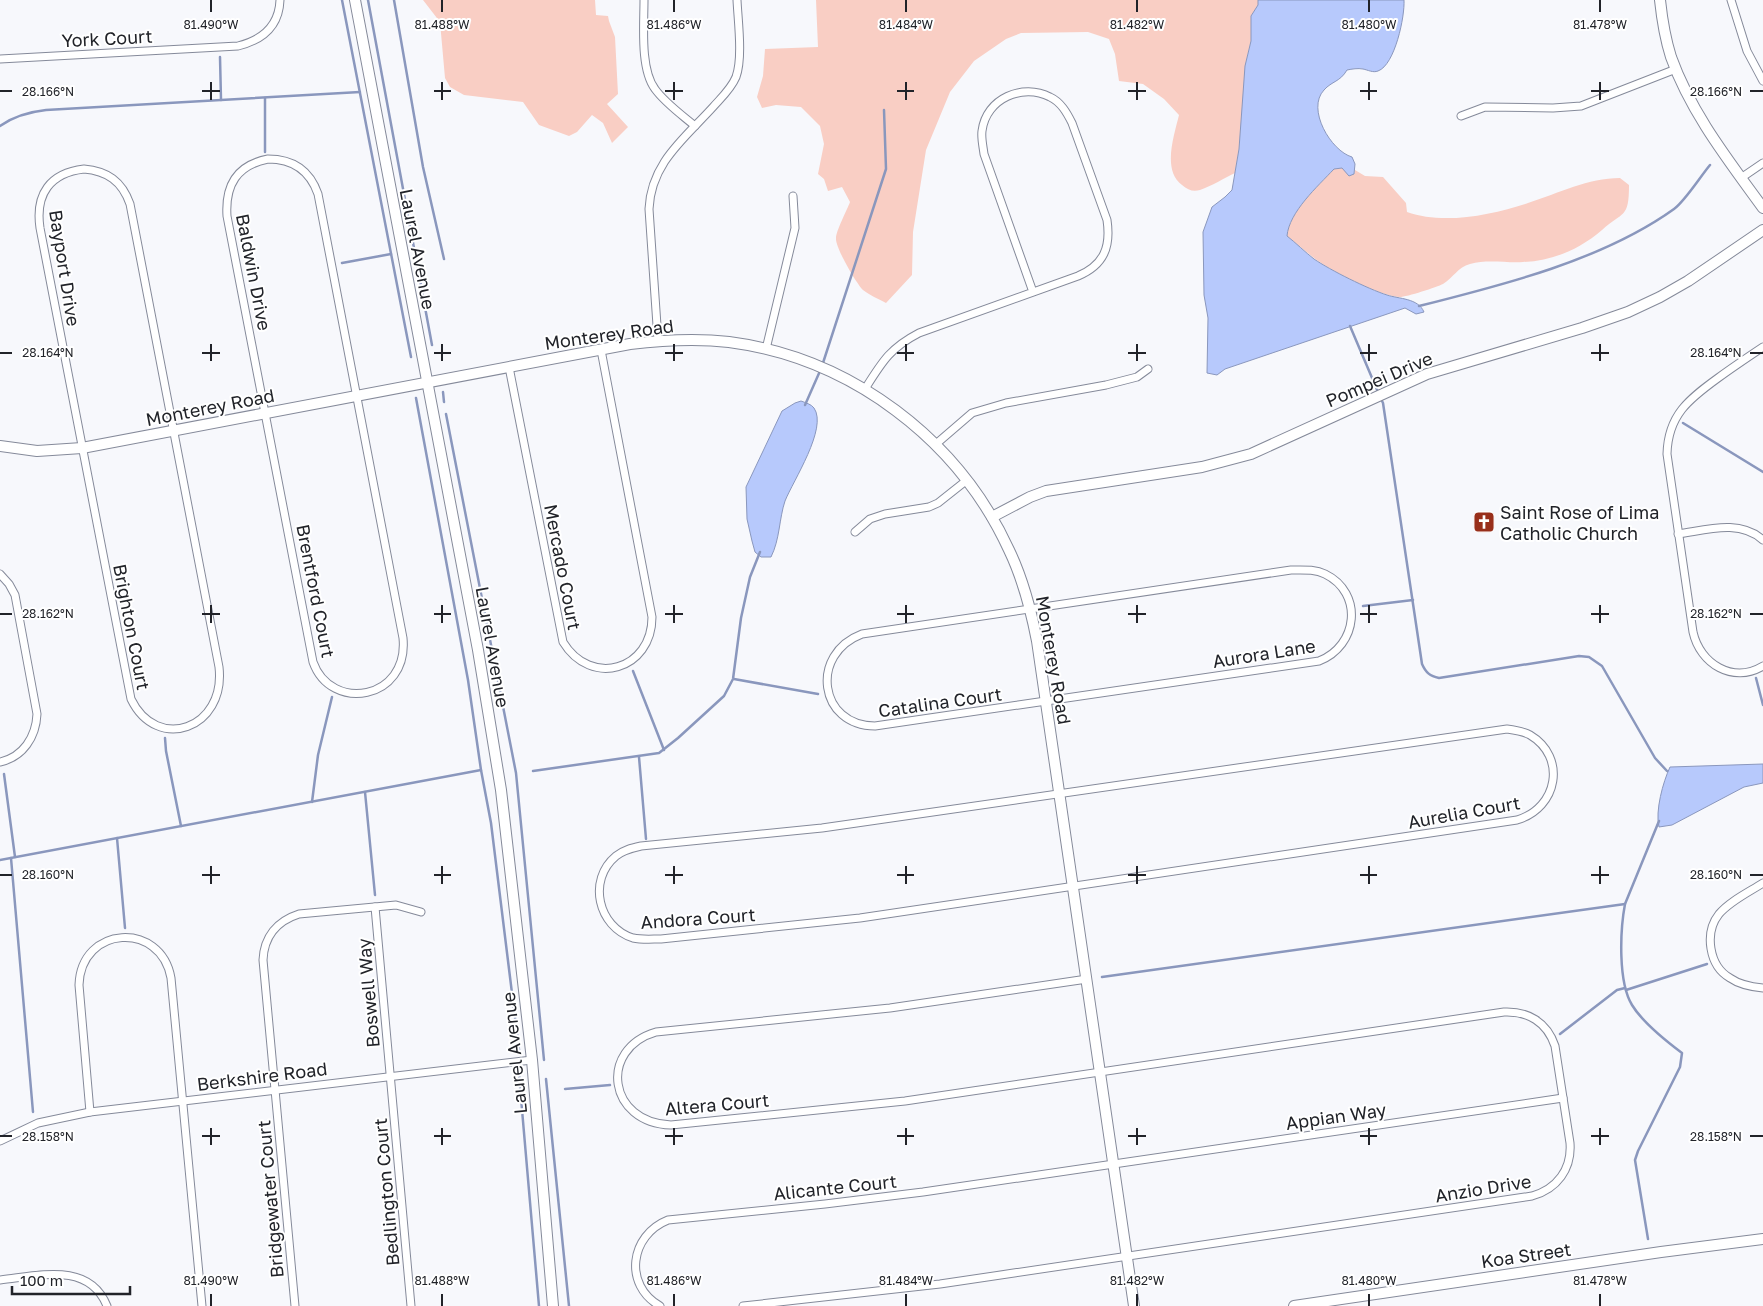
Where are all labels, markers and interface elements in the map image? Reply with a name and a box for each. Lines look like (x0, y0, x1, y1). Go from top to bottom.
text: 81.490°W (184, 17, 239, 32)
text: 81.488°W (415, 17, 470, 32)
text: 81.486°W (647, 17, 702, 32)
text: 81.484°W (879, 17, 934, 32)
text: 81.482°W (1110, 17, 1165, 32)
text: 81.480°W (1341, 17, 1397, 32)
text: 81.478°W (1573, 17, 1627, 32)
street label: York Court (61, 25, 153, 51)
text: 28.166°N (22, 84, 74, 99)
text: 28.166°N (1690, 84, 1742, 99)
street label: Laurel Avenue (396, 187, 440, 311)
street label: Bayport Drive (45, 208, 85, 328)
street label: Baldwin Drive (232, 212, 276, 332)
street label: Monterey Road (543, 314, 675, 354)
text: 28.164°N (22, 345, 74, 360)
text: 28.164°N (1690, 345, 1742, 360)
street label: Pompei Drive (1322, 347, 1436, 411)
street label: Monterey Road (144, 384, 276, 430)
place label: Saint Rose of Lima Catholic Church (1500, 501, 1659, 544)
street label: Mercado Court (540, 502, 586, 632)
church icon: Saint Rose of Lima Catholic Church (1472, 510, 1496, 534)
street label: Brentford Court (292, 522, 340, 660)
street label: Brighton Court (109, 562, 155, 692)
street label: Laurel Avenue (472, 585, 514, 709)
street label: Monterey Road (1032, 594, 1076, 726)
text: 28.162°N (22, 606, 74, 621)
text: 28.162°N (1690, 606, 1742, 621)
street label: Aurora Lane (1211, 634, 1317, 672)
street label: Catalina Court (877, 682, 1003, 722)
street label: Aurelia Court (1406, 791, 1522, 833)
text: 28.160°N (22, 867, 74, 882)
text: 28.160°N (1690, 867, 1742, 882)
street label: Andora Court (640, 903, 756, 933)
street label: Boswell Way (352, 937, 384, 1049)
street label: Laurel Avenue (497, 991, 531, 1115)
street label: Berkshire Road (196, 1057, 328, 1095)
street label: Altera Court (664, 1088, 770, 1120)
street label: Appian Way (1284, 1098, 1388, 1134)
street label: Bedlington Court (369, 1117, 403, 1267)
street label: Bridgewater Court (252, 1119, 288, 1279)
text: 28.158°N (22, 1129, 74, 1144)
text: 28.158°N (1690, 1129, 1742, 1144)
street label: Alicante Court (772, 1170, 898, 1204)
street label: Anzio Drive (1433, 1170, 1533, 1206)
street label: Koa Street (1480, 1238, 1572, 1272)
scale bar (12, 1264, 130, 1296)
text: 100 m (20, 1271, 63, 1289)
text: 81.490°W (184, 1273, 239, 1288)
text: 81.488°W (415, 1273, 470, 1288)
text: 81.486°W (647, 1273, 702, 1288)
text: 81.484°W (879, 1273, 934, 1288)
text: 81.482°W (1110, 1273, 1165, 1288)
text: 81.480°W (1341, 1273, 1397, 1288)
text: 81.478°W (1573, 1273, 1627, 1288)

